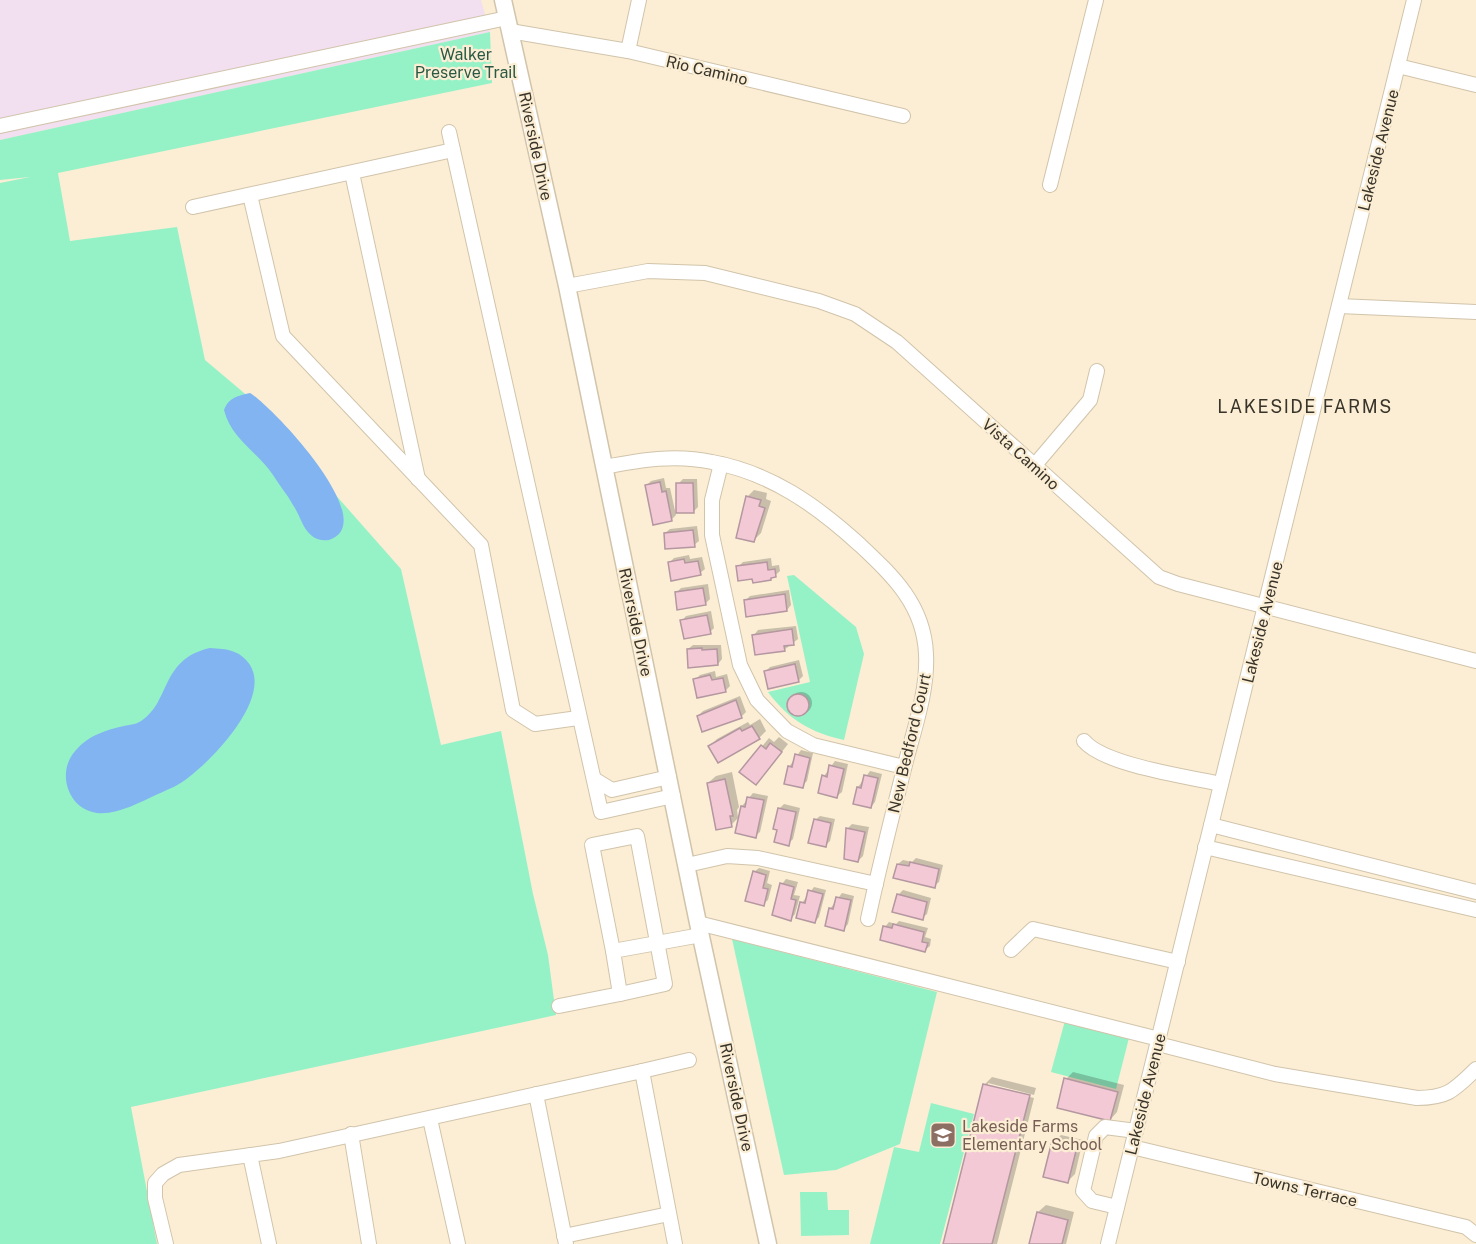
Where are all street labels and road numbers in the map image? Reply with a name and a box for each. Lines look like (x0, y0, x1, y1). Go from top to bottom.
street label: Rio Camino (664, 52, 750, 89)
street label: Lakeside Avenue (1354, 87, 1403, 213)
street label: Riverside Drive (515, 90, 556, 202)
street label: Vista Camino (978, 415, 1063, 494)
street label: Lakeside Avenue (1238, 559, 1287, 685)
street label: Riverside Drive (615, 566, 656, 678)
street label: New Bedford Court (884, 671, 935, 815)
street label: Lakeside Avenue (1121, 1031, 1170, 1157)
street label: Riverside Drive (716, 1041, 757, 1153)
street label: Towns Terrace (1251, 1168, 1359, 1211)

